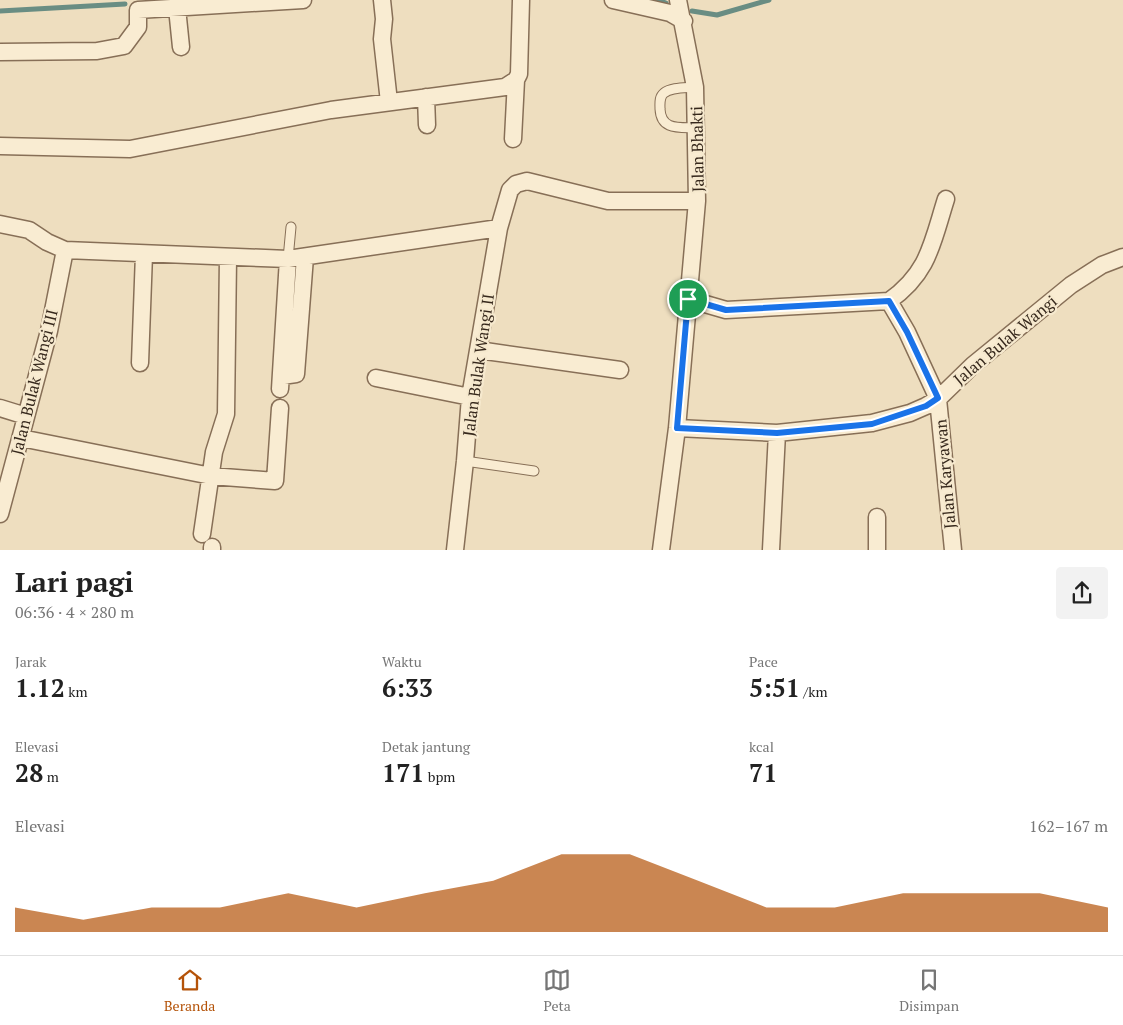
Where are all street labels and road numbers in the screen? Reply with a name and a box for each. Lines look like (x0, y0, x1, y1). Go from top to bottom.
street label: Jalan Bhakti (685, 106, 709, 192)
street label: Jalan Bulak Wangi (949, 290, 1061, 390)
street label: Jalan Bulak Wangi II (457, 292, 499, 438)
street label: Jalan Bulak Wangi III (5, 307, 63, 457)
street label: Jalan Karyawan (929, 418, 961, 530)

